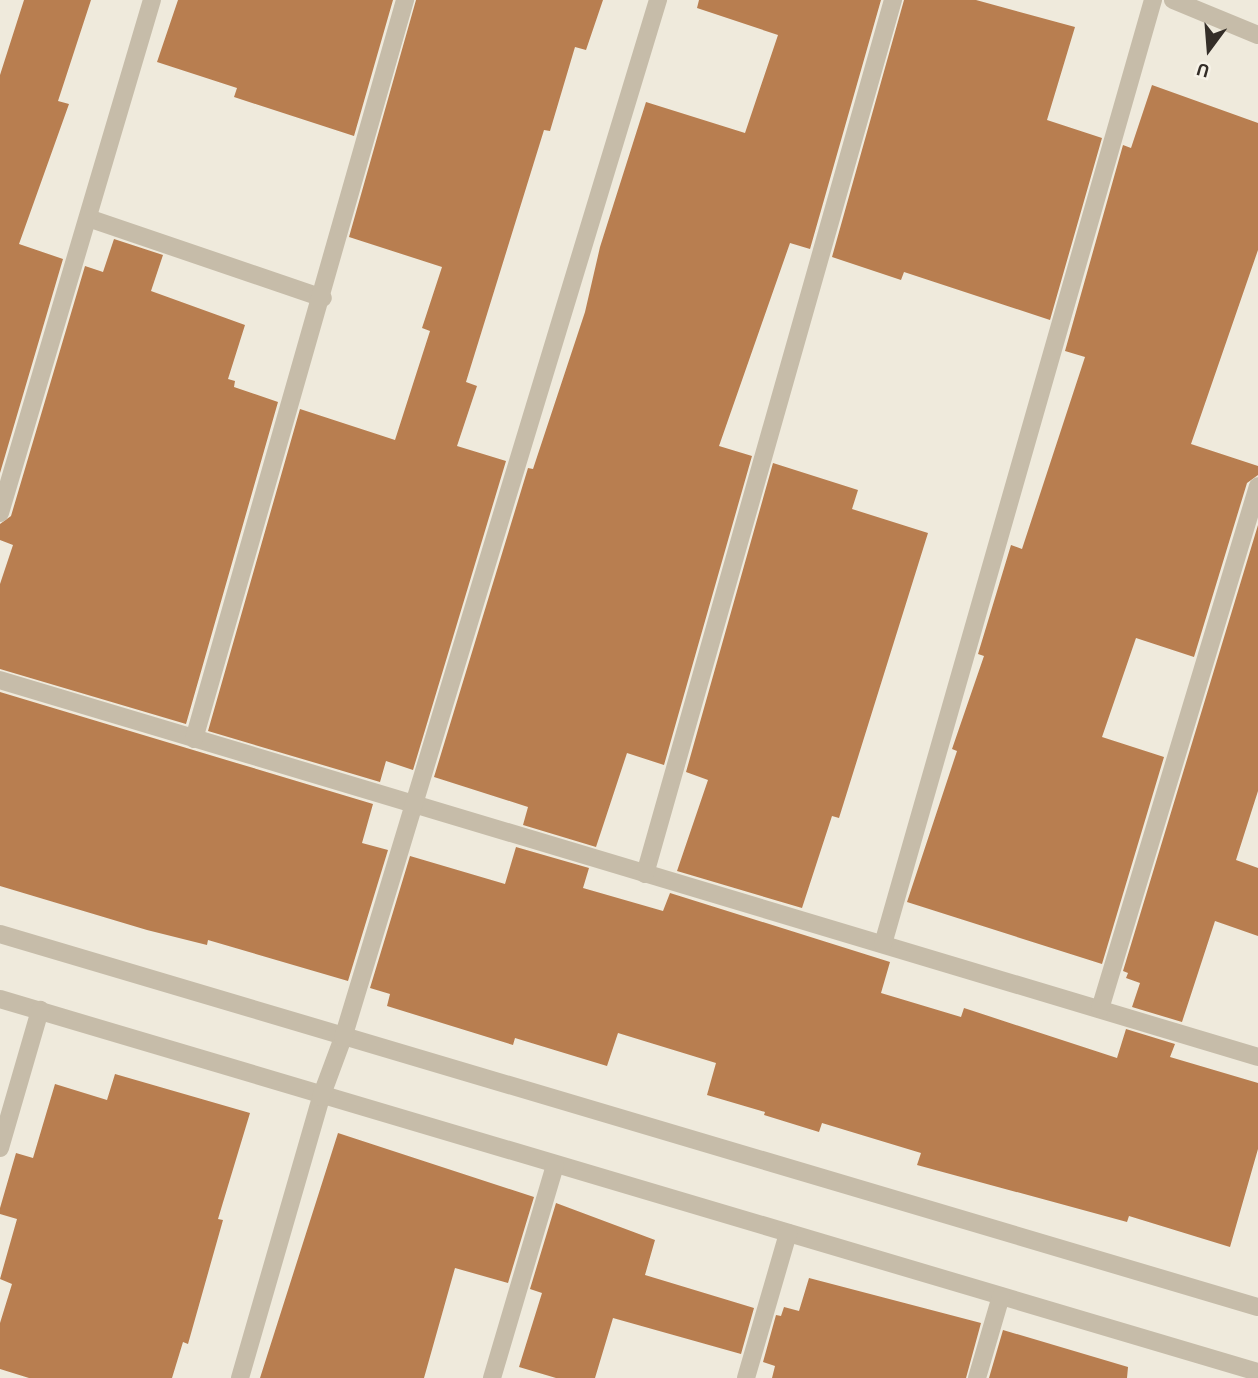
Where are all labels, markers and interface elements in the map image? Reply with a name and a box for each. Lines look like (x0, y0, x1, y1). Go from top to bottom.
north arrow (1174, 14, 1244, 84)
text: U (1195, 59, 1212, 80)

